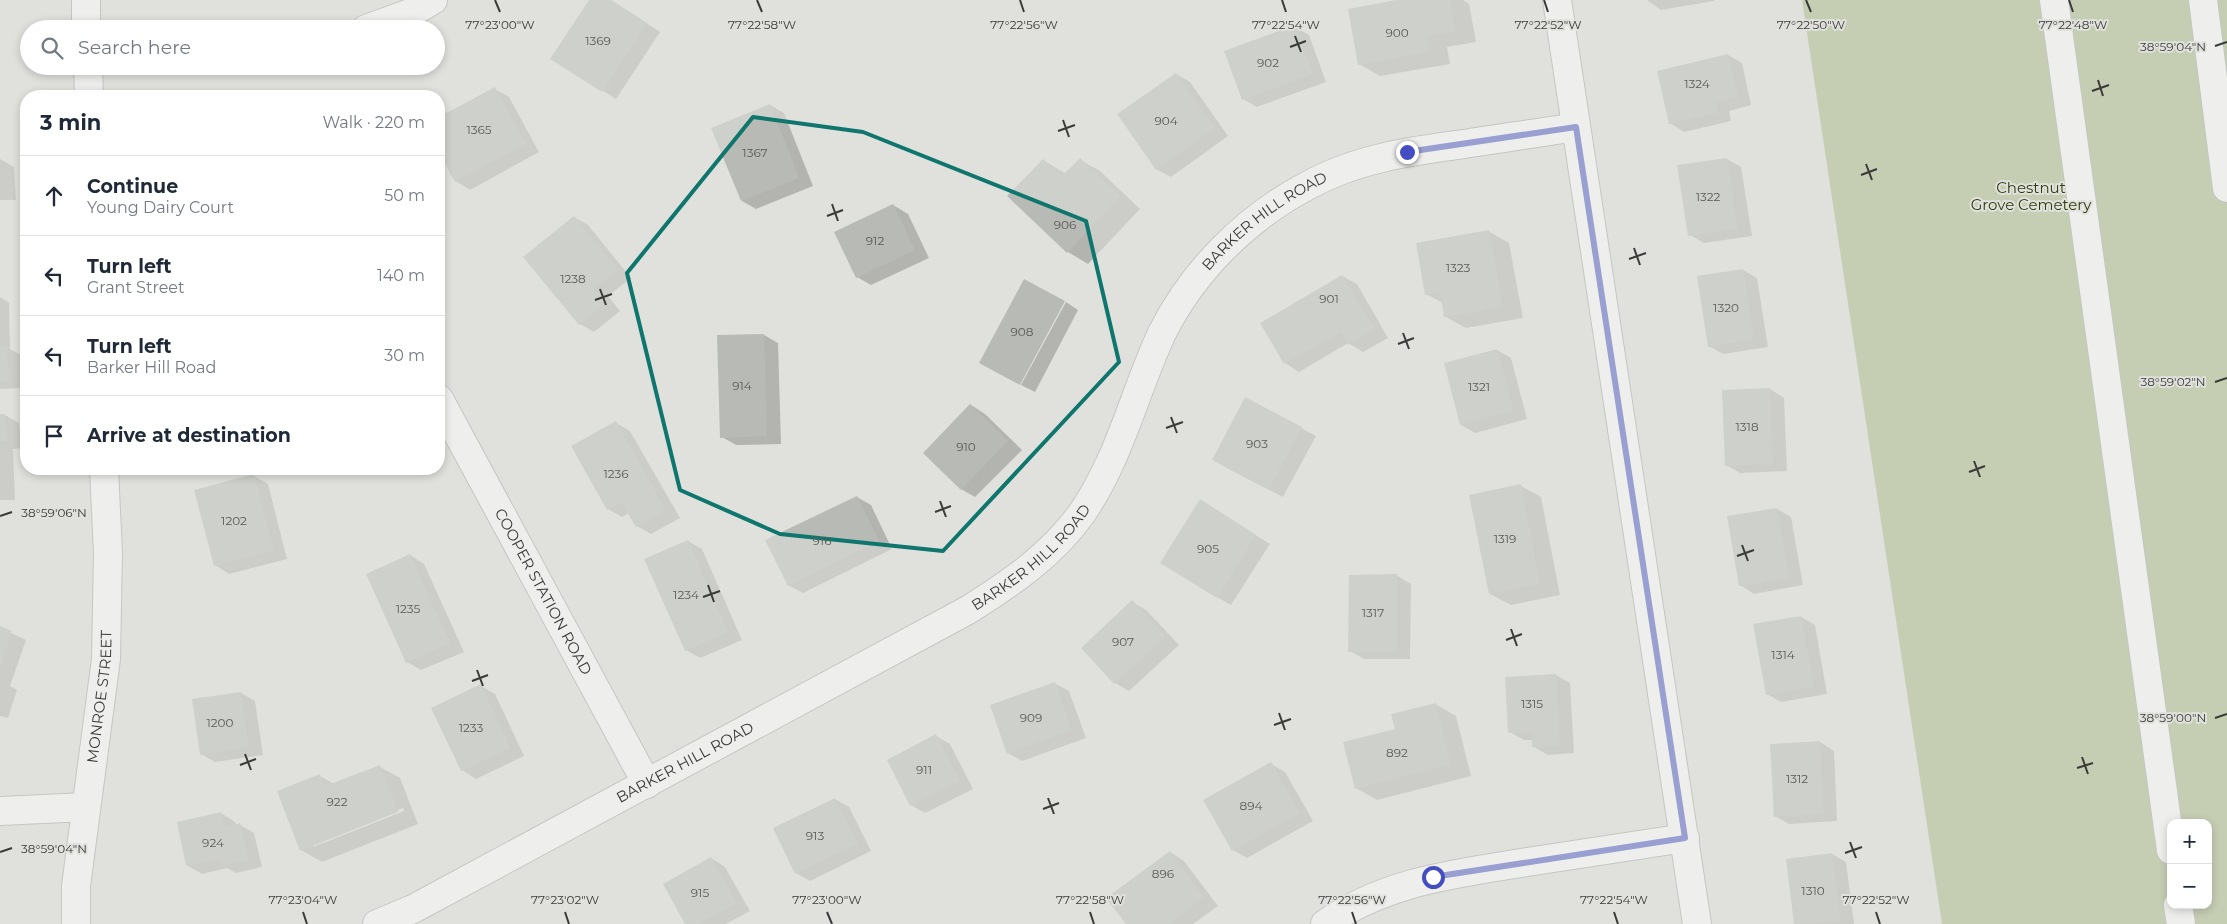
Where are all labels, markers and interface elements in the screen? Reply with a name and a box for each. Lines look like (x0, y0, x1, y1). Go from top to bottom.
text: 77°23'00"W (465, 17, 535, 32)
text: 77°22'58"W (728, 17, 796, 32)
text: 77°22'56"W (990, 17, 1058, 32)
text: 77°22'54"W (1252, 17, 1320, 32)
text: 77°22'52"W (1514, 17, 1582, 32)
text: 77°22'50"W (1777, 17, 1845, 32)
text: 77°22'48"W (2039, 17, 2107, 32)
search box (20, 20, 445, 75)
house number: 900 (1385, 25, 1409, 40)
house number: 1369 (585, 33, 611, 48)
icon: search (38, 34, 66, 62)
text: Search here (78, 36, 191, 59)
text: 38°59'04"N (2140, 39, 2206, 54)
house number: 902 (1257, 55, 1279, 70)
house number: 1324 (1684, 76, 1710, 91)
text: 3 min (40, 110, 101, 135)
text: Walk · 220 m (322, 113, 425, 132)
house number: 904 (1154, 113, 1178, 128)
house number: 1365 (466, 122, 492, 137)
route end (1396, 141, 1419, 164)
house number: 1367 (742, 145, 768, 160)
street label: BARKER HILL ROAD (1197, 167, 1330, 274)
text: Continue (87, 175, 178, 198)
park label: Chestnut Grove Cemetery (1971, 178, 2092, 214)
icon: ahead (40, 182, 68, 210)
text: 50 m (384, 186, 425, 205)
house number: 1322 (1696, 189, 1721, 204)
text: Young Dairy Court (87, 198, 234, 217)
house number: 906 (1054, 217, 1076, 232)
house number: 912 (866, 233, 884, 248)
text: Turn left (87, 255, 172, 278)
house number: 1323 (1446, 260, 1471, 275)
icon: left (40, 262, 68, 290)
text: 140 m (377, 266, 425, 285)
house number: 1238 (560, 271, 586, 286)
text: Grant Street (87, 278, 184, 297)
house number: 901 (1319, 291, 1339, 306)
house number: 1320 (1713, 300, 1739, 315)
house number: 908 (1011, 324, 1034, 339)
text: Turn left (87, 335, 172, 358)
icon: left (40, 342, 68, 370)
text: 30 m (384, 346, 425, 365)
text: Barker Hill Road (87, 358, 216, 377)
text: 38°59'02"N (2140, 374, 2206, 389)
house number: 914 (732, 378, 752, 393)
house number: 1321 (1468, 379, 1490, 394)
house number: 1318 (1735, 419, 1759, 434)
icon: arrive (40, 422, 68, 450)
text: Arrive at destination (87, 424, 291, 447)
house number: 903 (1246, 436, 1268, 451)
house number: 910 (956, 439, 976, 454)
house number: 1236 (603, 466, 629, 481)
street label: BARKER HILL ROAD (968, 500, 1094, 614)
text: 38°59'06"N (21, 505, 87, 520)
street label: COOPER STATION ROAD (491, 505, 596, 678)
house number: 1202 (221, 513, 247, 528)
house number: 1319 (1494, 531, 1516, 546)
house number: 916 (813, 533, 831, 548)
house number: 905 (1197, 541, 1219, 556)
house number: 1234 (673, 587, 699, 602)
house number: 1235 (396, 601, 420, 616)
house number: 1317 (1362, 605, 1384, 620)
street label: MONROE STREET (82, 629, 116, 764)
house number: 907 (1112, 634, 1134, 649)
house number: 1314 (1771, 647, 1795, 662)
house number: 1315 (1521, 696, 1543, 711)
house number: 909 (1020, 710, 1042, 725)
text: 38°59'00"N (2140, 710, 2206, 725)
house number: 1200 (206, 715, 234, 730)
street label: BARKER HILL ROAD (613, 717, 757, 807)
house number: 1233 (459, 720, 484, 735)
house number: 892 (1386, 745, 1408, 760)
house number: 911 (916, 762, 932, 777)
house number: 1312 (1786, 771, 1808, 786)
house number: 922 (327, 794, 348, 809)
house number: 894 (1240, 798, 1263, 813)
map controls (2167, 819, 2212, 909)
button: + (2167, 819, 2212, 864)
house number: 913 (806, 828, 824, 843)
house number: 924 (202, 835, 224, 850)
text: 38°59'04"N (21, 841, 87, 856)
button: − (2167, 864, 2212, 909)
house number: 896 (1152, 866, 1174, 881)
route start (1422, 866, 1445, 889)
house number: 1310 (1801, 883, 1825, 898)
house number: 915 (691, 885, 709, 900)
text: 77°23'04"W (269, 892, 337, 907)
text: 77°23'02"W (531, 892, 599, 907)
text: 77°23'00"W (792, 892, 862, 907)
text: 77°22'58"W (1056, 892, 1124, 907)
text: 77°22'56"W (1318, 892, 1386, 907)
text: 77°22'54"W (1580, 892, 1648, 907)
text: 77°22'52"W (1842, 892, 1910, 907)

